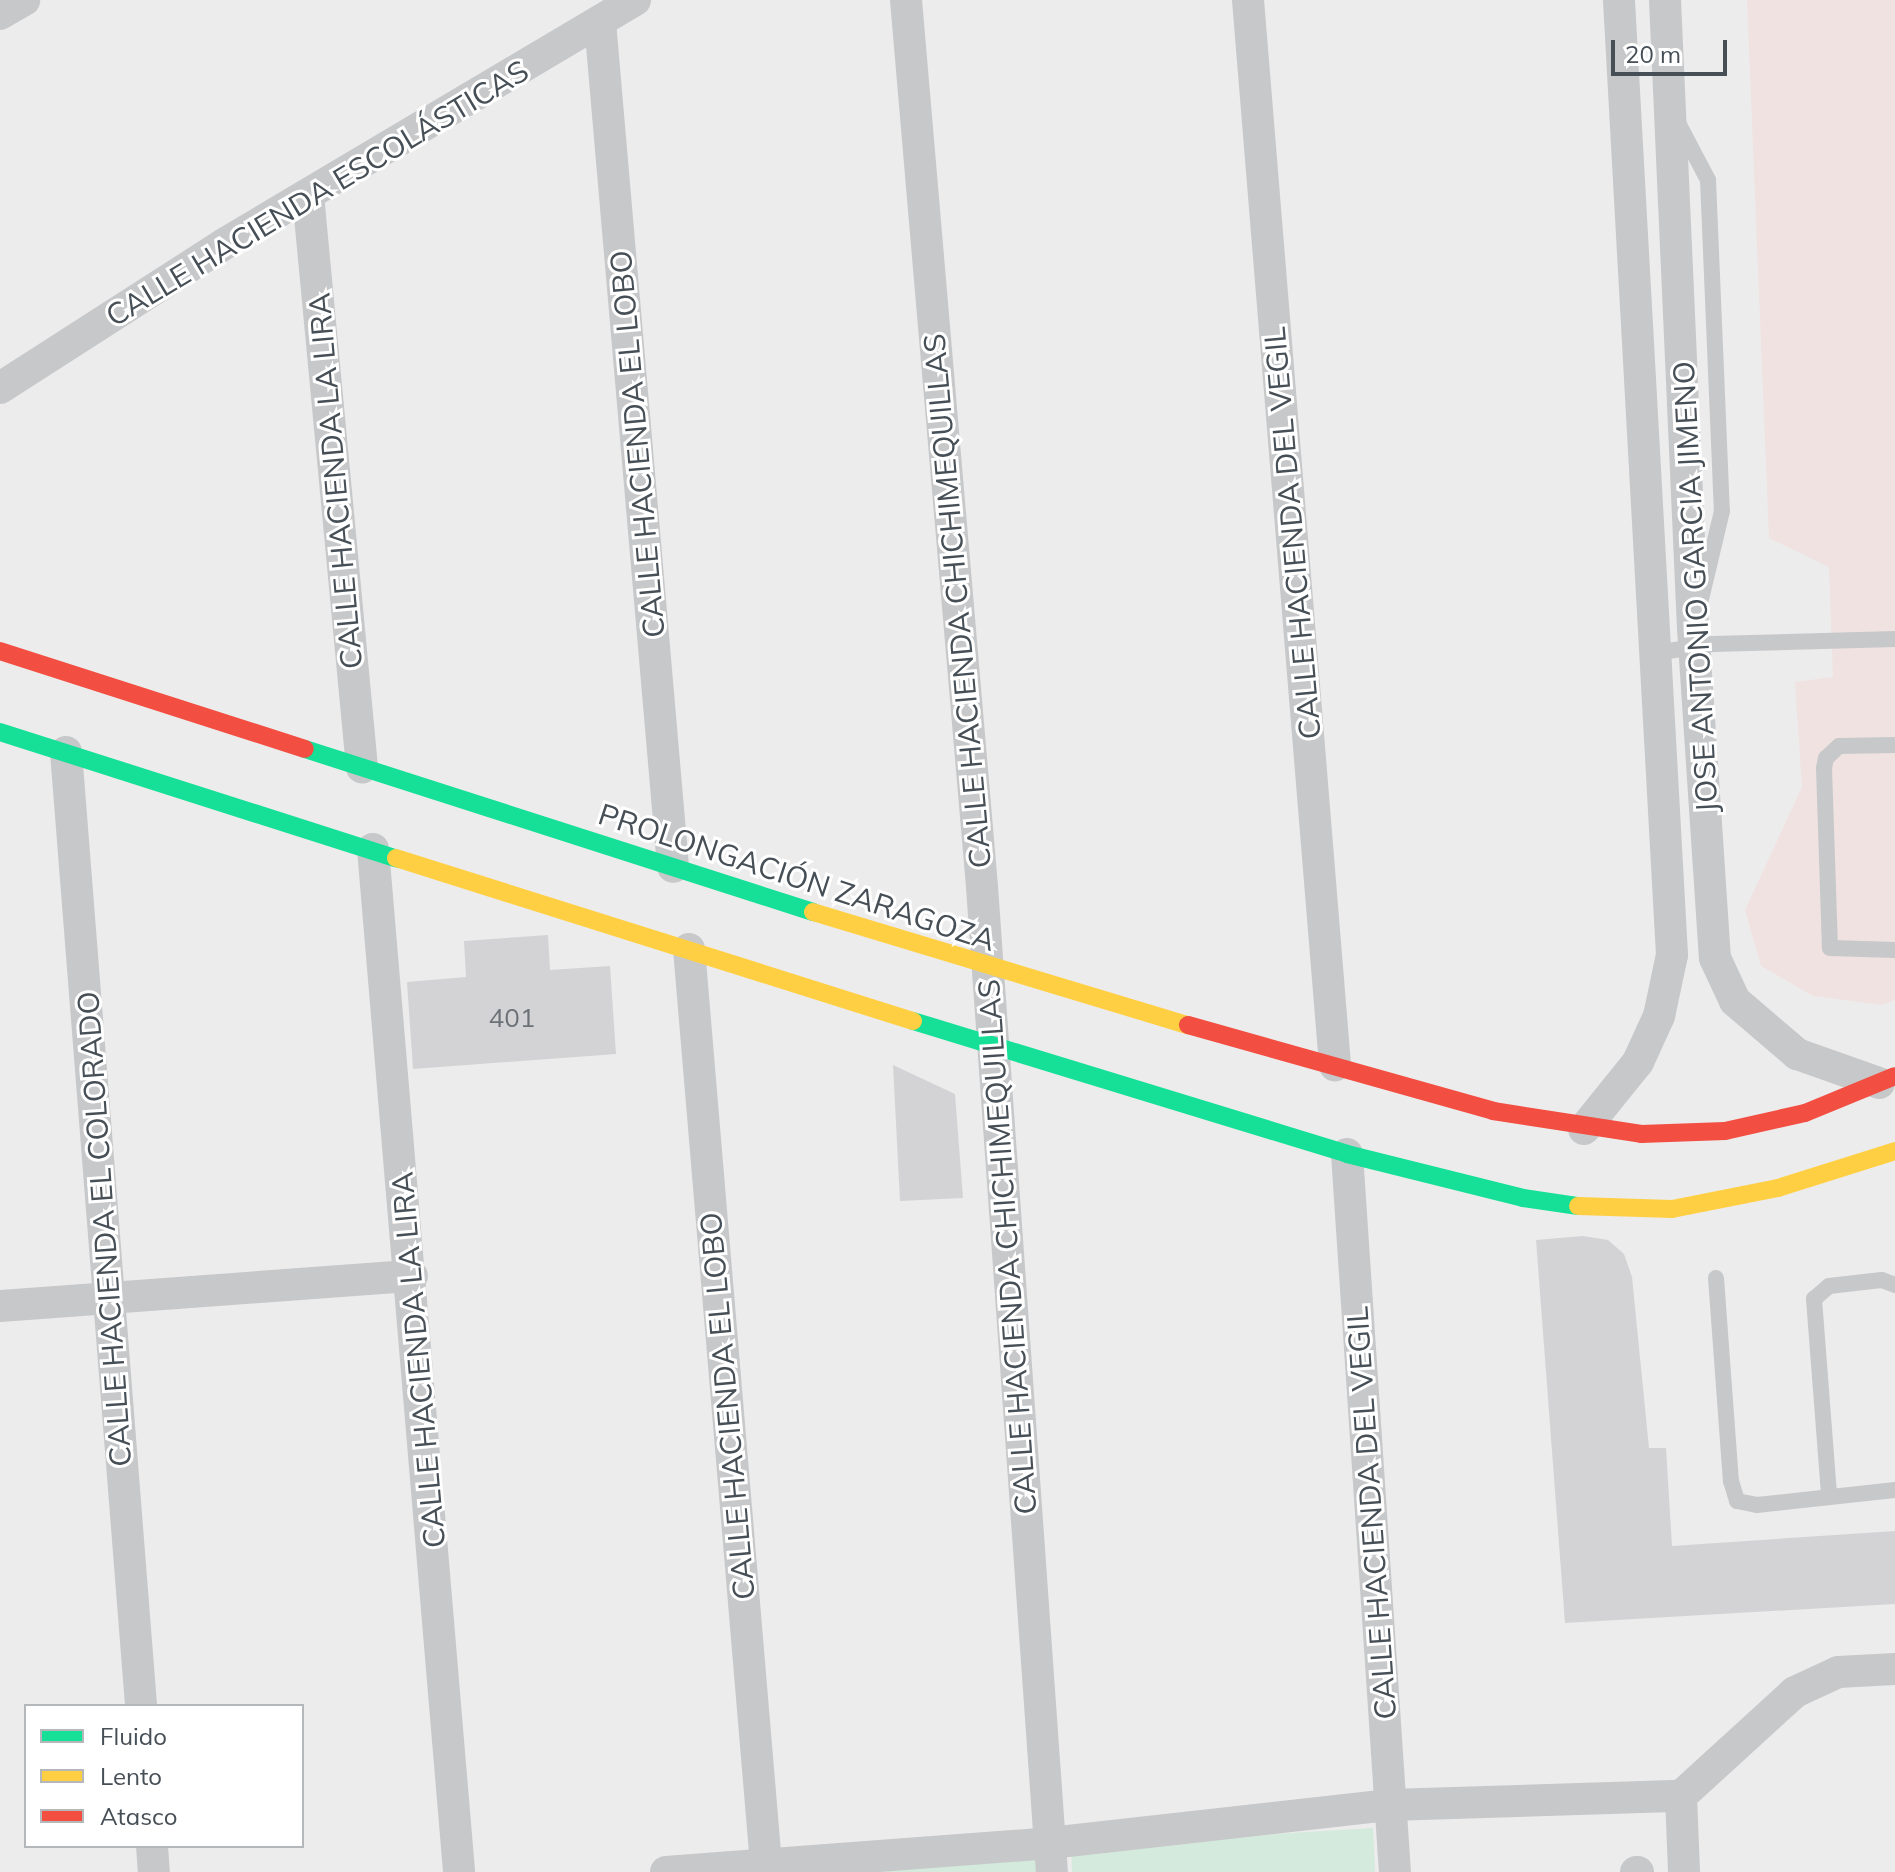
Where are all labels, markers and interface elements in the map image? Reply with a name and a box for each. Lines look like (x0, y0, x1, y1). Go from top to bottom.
scale bar (1615, 24, 1731, 74)
text: 20 m (1625, 39, 1681, 69)
street label: CALLE HACIENDA ESCOLÁSTICAS (99, 52, 535, 334)
street label: CALLE HACIENDA EL LOBO (602, 249, 672, 639)
street label: CALLE HACIENDA LA LIRA (301, 291, 369, 671)
street label: CALLE HACIENDA DEL VEGIL (1256, 325, 1328, 741)
street label: CALLE HACIENDA CHICHIMEQUILLAS (916, 332, 998, 870)
street label: JOSE ANTONIO GARCIA JIMENO (1665, 360, 1725, 814)
street label: PROLONGACIÓN ZARAGOZA (594, 796, 1000, 958)
street label: CALLE HACIENDA CHICHIMEQUILLAS (970, 978, 1044, 1516)
street label: CALLE HACIENDA EL COLORADO (69, 990, 139, 1468)
house number: 401 (489, 1002, 535, 1034)
street label: CALLE HACIENDA LA LIRA (384, 1170, 452, 1550)
street label: CALLE HACIENDA EL LOBO (692, 1211, 762, 1601)
street label: CALLE HACIENDA DEL VEGIL (1339, 1305, 1403, 1721)
legend (24, 1704, 304, 1848)
text: Fluido (100, 1721, 167, 1751)
text: Lento (100, 1761, 162, 1791)
text: Atasco (100, 1801, 177, 1831)

